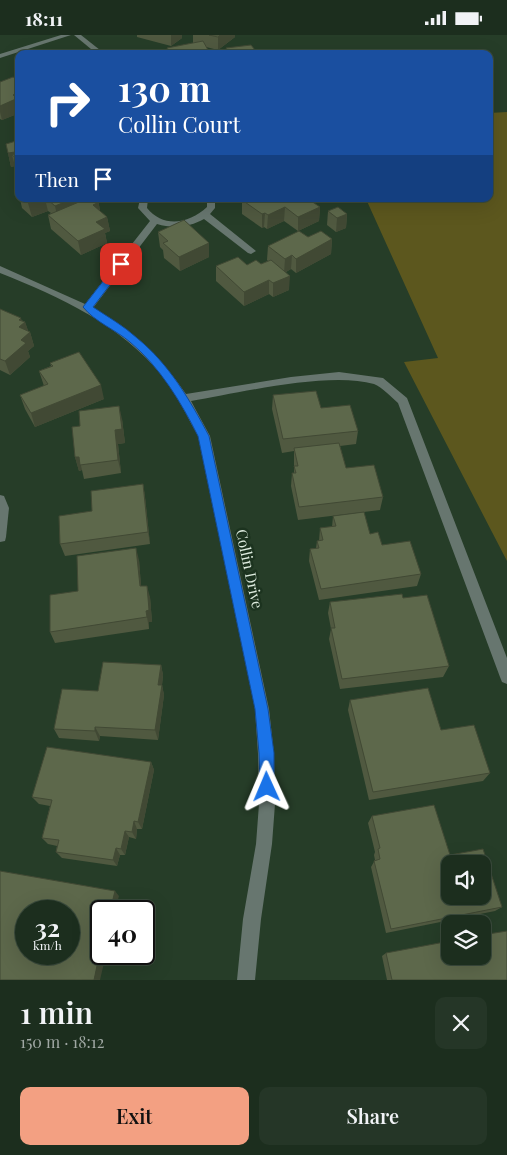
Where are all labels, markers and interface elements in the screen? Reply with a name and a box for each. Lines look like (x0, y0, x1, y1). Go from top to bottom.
text: 18:11 (25, 5, 63, 31)
text: 130 m (118, 64, 211, 111)
icon: right (35, 70, 100, 135)
text: Collin Court (118, 109, 240, 139)
icon: arrive (89, 165, 117, 193)
text: Then (35, 166, 79, 192)
pin (100, 243, 142, 285)
icon: arrive (107, 250, 135, 278)
street label: Collin Drive (232, 527, 268, 610)
position arrow (240, 760, 292, 812)
map controls (441, 855, 491, 965)
button: sound (441, 855, 491, 905)
speed limit sign: 40 (90, 900, 155, 965)
text: 32 (35, 910, 60, 943)
button: layers (441, 915, 491, 965)
text: km/h (33, 937, 62, 953)
text: 1 min (20, 992, 93, 1032)
button: close (435, 997, 487, 1049)
text: 150 m · 18:12 (20, 1031, 104, 1052)
button: Exit (20, 1087, 249, 1145)
button: Share (259, 1087, 487, 1145)

